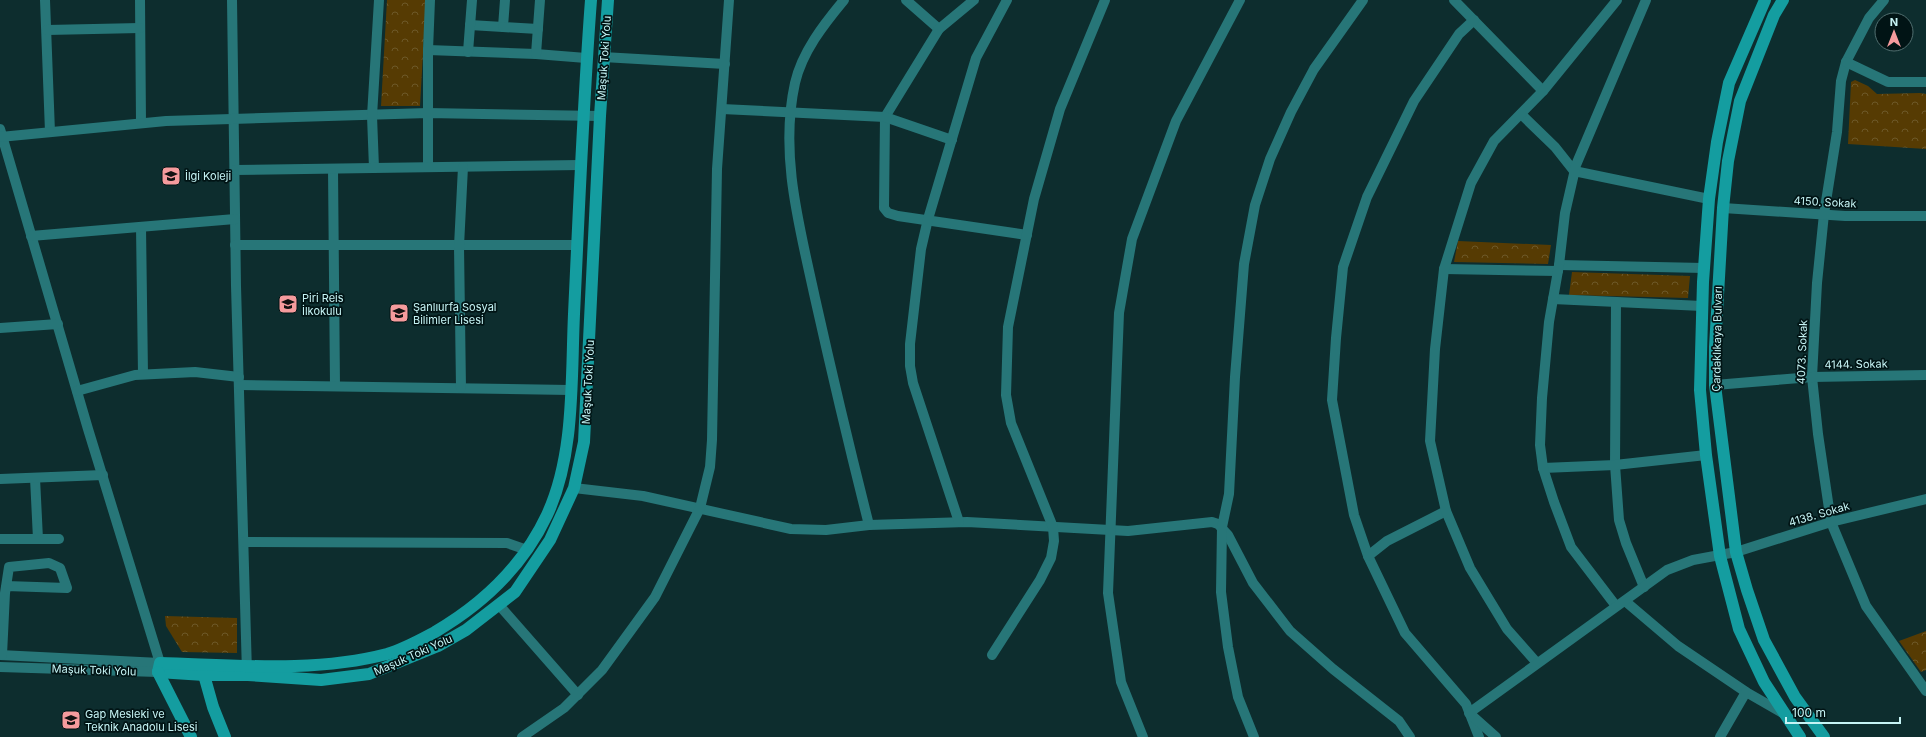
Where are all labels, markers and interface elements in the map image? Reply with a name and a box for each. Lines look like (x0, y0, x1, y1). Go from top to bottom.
north arrow (1874, 12, 1914, 52)
street label: Maşuk Toki Yolu (594, 15, 614, 101)
text: N (1890, 15, 1898, 29)
school or university icon: İlgi Koleji (160, 165, 182, 187)
place label: İlgi Koleji (185, 169, 231, 183)
street label: 4150. Sokak (1793, 193, 1857, 211)
street label: Çardaklıkaya Bulvarı (1709, 286, 1725, 392)
place label: Piri Reis İlkokulu (302, 291, 344, 318)
school or university icon: Piri Reis İlkokulu (277, 293, 299, 315)
place label: Şanlıurfa Sosyal Bilimler Lisesi (413, 300, 496, 327)
school or university icon: Şanlıurfa Sosyal Bilimler Lisesi (388, 302, 410, 324)
street label: 4073. Sokak (1794, 319, 1810, 385)
street label: Maşuk Toki Yolu (579, 339, 597, 425)
street label: 4144. Sokak (1824, 356, 1888, 372)
street label: 4138. Sokak (1787, 499, 1851, 529)
street label: Maşuk Toki Yolu (372, 631, 454, 679)
street label: Maşuk Toki Yolu (51, 662, 137, 678)
scale bar (1786, 699, 1900, 725)
text: 100 m (1792, 705, 1826, 720)
place label: Gap Mesleki ve Teknik Anadolu Lisesi (85, 707, 197, 734)
school or university icon: Gap Mesleki ve Teknik Anadolu Lisesi (60, 709, 82, 731)

